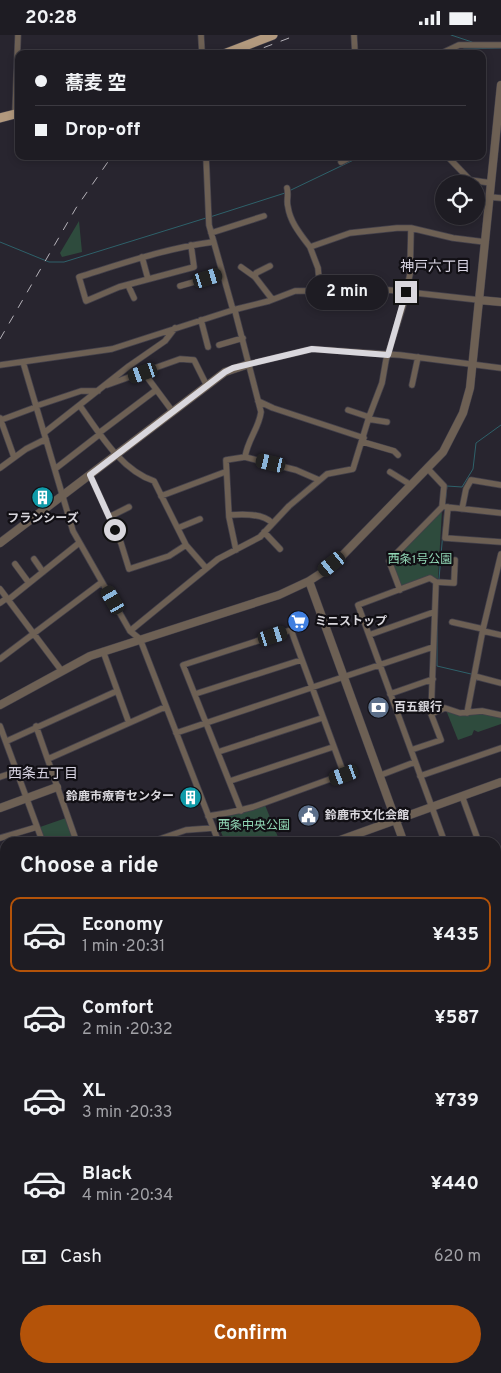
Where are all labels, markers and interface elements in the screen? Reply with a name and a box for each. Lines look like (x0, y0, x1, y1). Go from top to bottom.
text: 20:28 (25, 6, 77, 30)
text: 蕎麦 空 (65, 72, 127, 96)
text: Drop-off (65, 118, 140, 142)
map controls (435, 175, 485, 225)
button: locate (435, 175, 485, 225)
district label: 神戸六丁目 (400, 259, 470, 276)
car (191, 266, 224, 290)
callout: 2 min (306, 275, 388, 309)
route end (395, 281, 417, 303)
text: 2 min (326, 282, 368, 302)
car (126, 361, 159, 385)
car (254, 452, 287, 474)
building icon: フランシーズ (31, 486, 55, 510)
place label: フランシーズ (7, 511, 79, 527)
route start (104, 519, 126, 541)
car (315, 549, 348, 579)
park label: 西条1号公園 (388, 552, 452, 568)
car (99, 583, 126, 617)
supermarket icon: ミニストップ (287, 610, 311, 634)
place label: ミニストップ (315, 614, 387, 630)
car (256, 624, 289, 648)
bank icon: 百五銀行 (366, 696, 390, 720)
place label: 百五銀行 (394, 700, 442, 716)
car (327, 763, 360, 787)
district label: 西条五丁目 (8, 766, 78, 783)
building icon: 鈴鹿市療育センター (178, 785, 202, 809)
place label: 鈴鹿市療育センター (65, 789, 174, 805)
public building icon: 鈴鹿市文化会館 (297, 804, 321, 828)
place label: 鈴鹿市文化会館 (324, 808, 409, 824)
park label: 西条中央公園 (218, 818, 290, 834)
text: Choose a ride (20, 853, 158, 880)
icon: car (22, 912, 67, 957)
text: Economy (82, 913, 163, 937)
text: ¥435 (432, 923, 479, 947)
text: 1 min · 20:31 (82, 937, 165, 957)
icon: car (22, 995, 67, 1040)
text: Comfort (82, 996, 154, 1020)
text: ¥587 (434, 1006, 479, 1030)
text: 2 min · 20:32 (82, 1020, 172, 1040)
icon: car (22, 1078, 67, 1123)
text: XL (82, 1079, 105, 1103)
text: ¥739 (435, 1089, 479, 1113)
text: 3 min · 20:33 (82, 1103, 172, 1123)
icon: car (22, 1161, 67, 1206)
text: Black (82, 1162, 132, 1186)
text: ¥440 (431, 1172, 479, 1196)
text: 4 min · 20:34 (82, 1186, 173, 1206)
icon: cash (20, 1243, 48, 1271)
text: Cash (60, 1245, 102, 1269)
text: 620 m (434, 1247, 481, 1267)
button: Confirm (20, 1305, 481, 1363)

